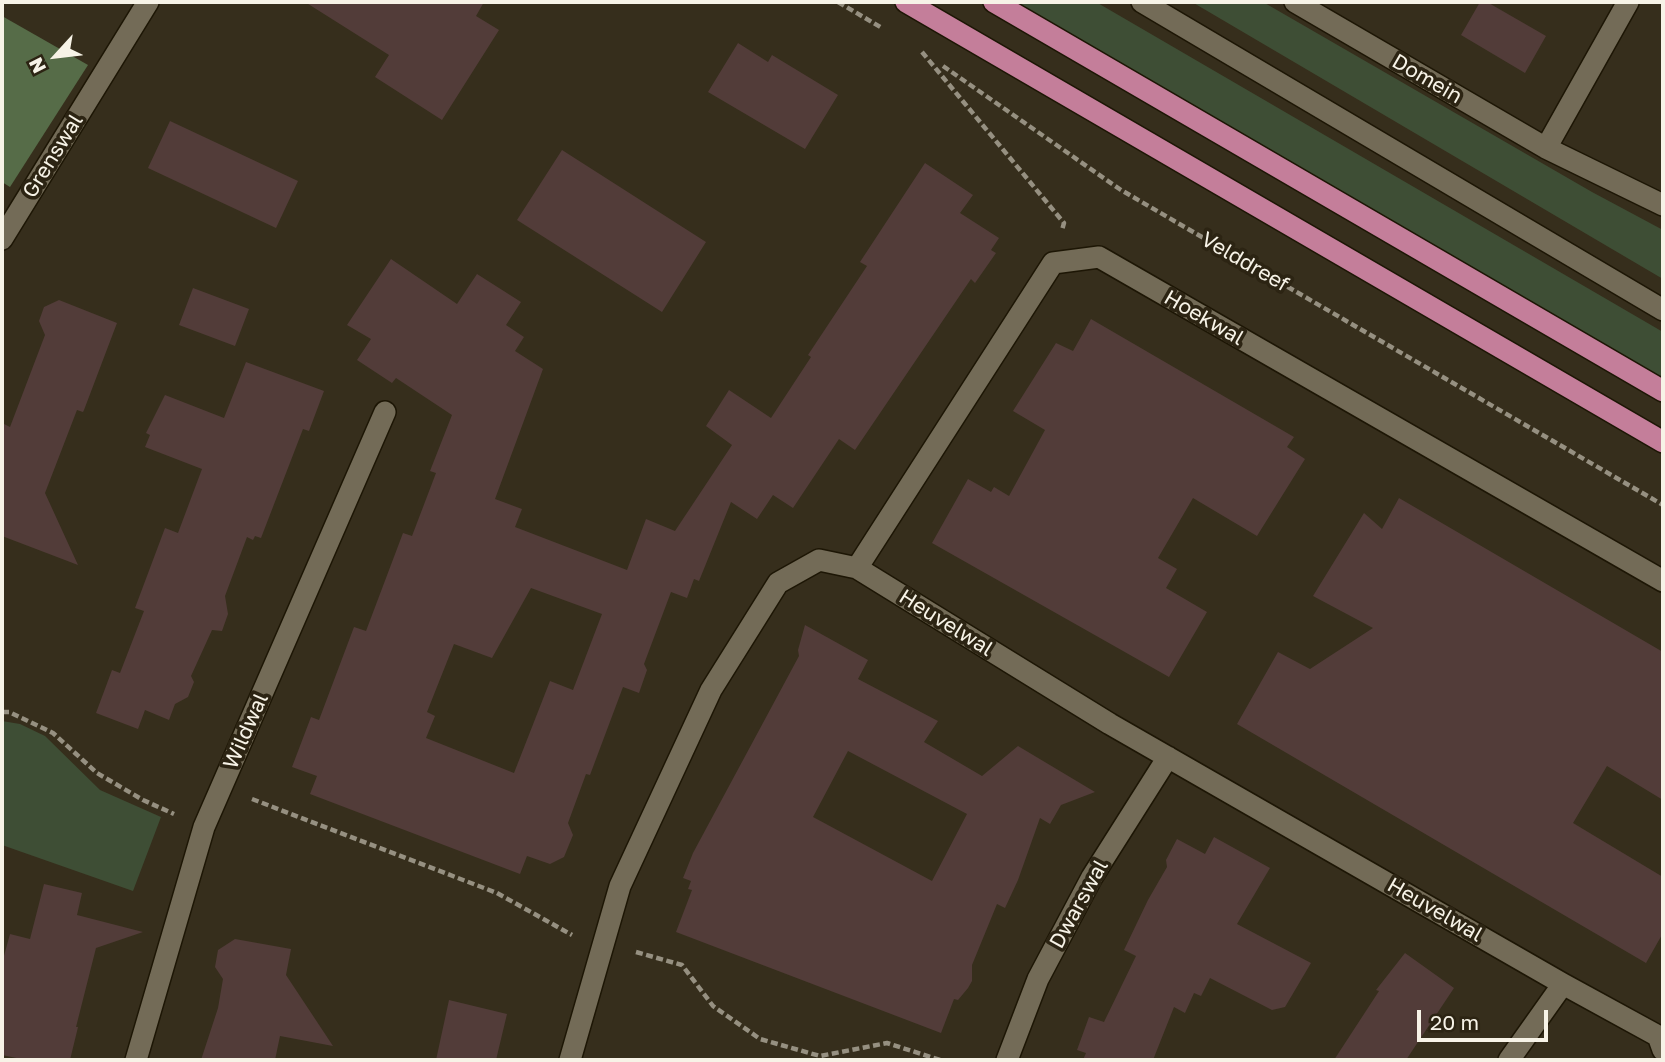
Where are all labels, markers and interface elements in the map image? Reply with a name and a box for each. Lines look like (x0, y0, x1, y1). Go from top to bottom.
north arrow (21, 21, 91, 91)
street label: Domein (1388, 49, 1466, 109)
text: N (23, 54, 50, 77)
street label: Grenswal (17, 109, 89, 203)
street label: Velddreef (1197, 227, 1293, 297)
street label: Hoekwal (1160, 285, 1248, 351)
street label: Heuvelwal (894, 584, 998, 662)
street label: Wildwal (218, 689, 274, 773)
street label: Dwarswal (1044, 855, 1114, 953)
street label: Heuvelwal (1383, 873, 1487, 947)
scale bar (1420, 996, 1551, 1040)
text: 20 m (1430, 1009, 1479, 1035)

